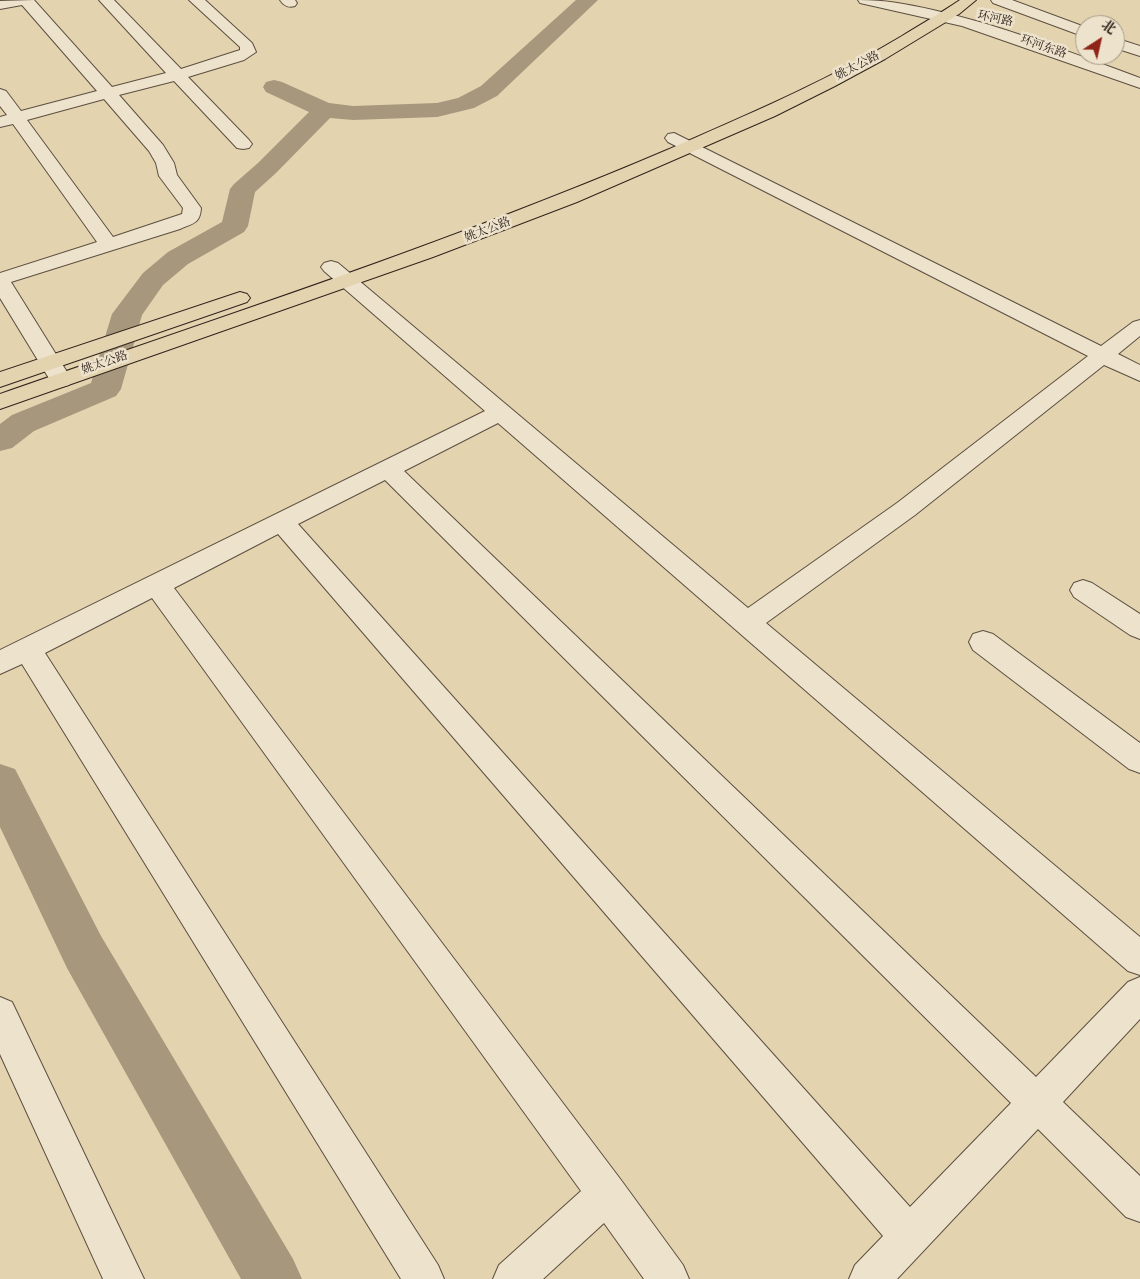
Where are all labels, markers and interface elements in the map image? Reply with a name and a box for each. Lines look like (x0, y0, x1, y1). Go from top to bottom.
street label: 环河路 (976, 9, 1014, 31)
north arrow (1075, 15, 1125, 65)
text: 北 (1097, 16, 1119, 41)
street label: 环河东路 (1018, 33, 1068, 63)
street label: 姚太公路 (833, 49, 883, 85)
street label: 姚太公路 (463, 216, 513, 246)
street label: 姚太公路 (80, 349, 130, 379)

